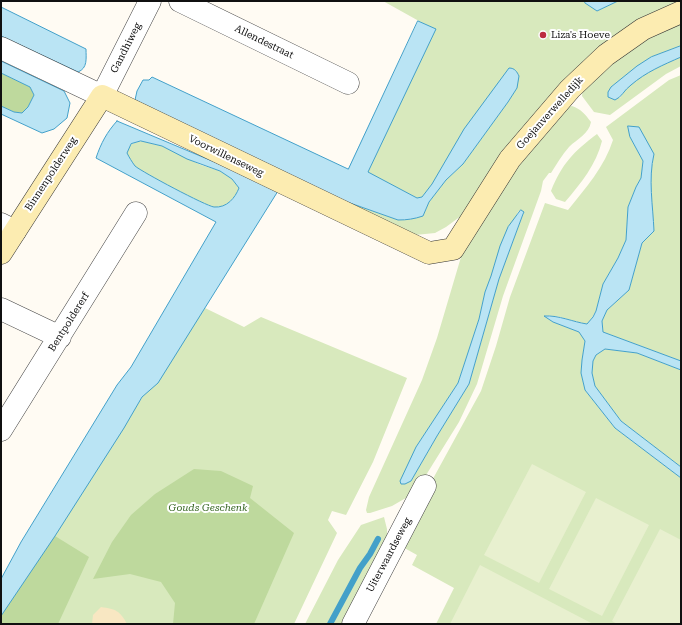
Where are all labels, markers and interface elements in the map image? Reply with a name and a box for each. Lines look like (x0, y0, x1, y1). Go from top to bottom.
street label: Gandhiweg (108, 21, 144, 75)
street label: Allendestraat (233, 23, 295, 61)
place label: Liza's Hoeve (551, 29, 610, 41)
marker: Liza's Hoeve (538, 30, 548, 40)
street label: Goejanverwelledijk (514, 74, 586, 152)
street label: Voorwillenseweg (187, 133, 265, 179)
street label: Binnenpolderweg (23, 135, 79, 213)
street label: Bentpoldererf (46, 290, 92, 354)
park label: Gouds Geschenk (169, 502, 247, 514)
street label: Uiterwaardseweg (364, 515, 414, 595)

